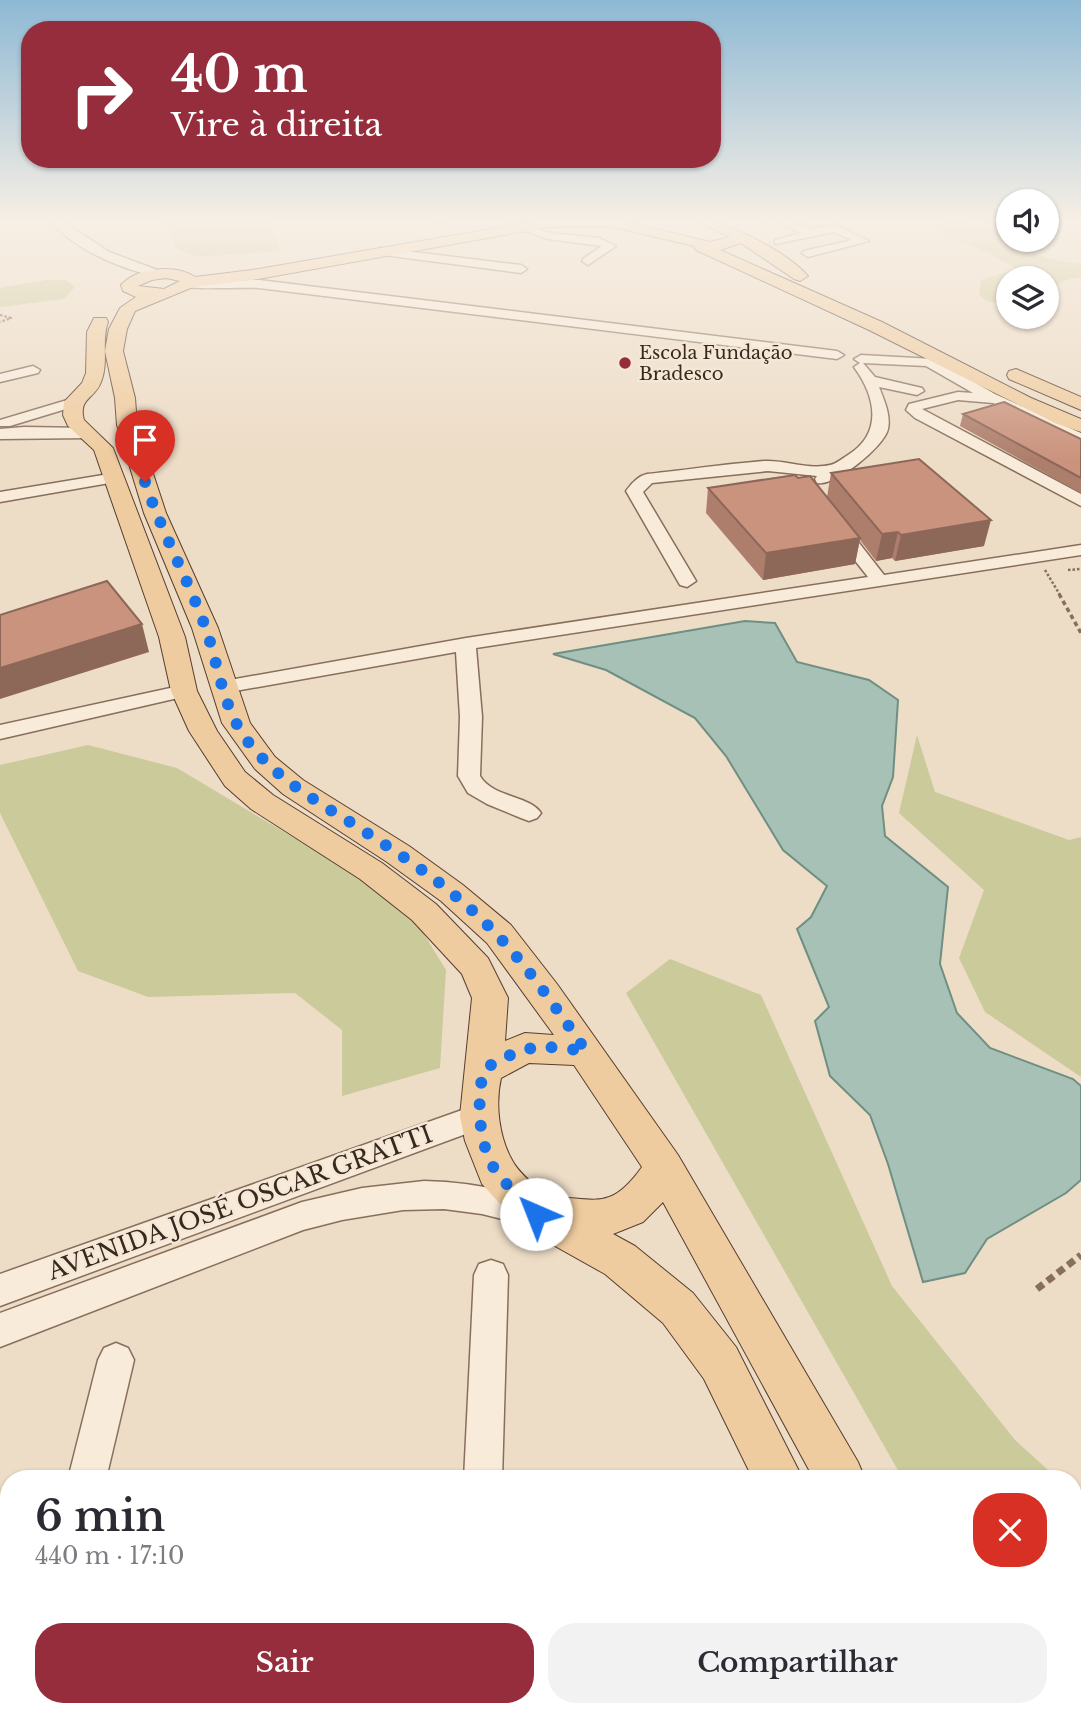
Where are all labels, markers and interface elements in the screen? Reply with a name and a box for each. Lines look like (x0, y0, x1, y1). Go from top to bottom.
text: 40 m (171, 44, 308, 105)
icon: right (56, 49, 147, 140)
text: Vire à direita (171, 105, 382, 145)
map controls (996, 189, 1059, 329)
button: sound (996, 189, 1059, 252)
button: layers (996, 266, 1059, 329)
place label: Escola Fundação Bradesco (639, 342, 793, 385)
marker: Escola Fundação Bradesco (617, 355, 633, 371)
pin (115, 410, 175, 482)
icon: arrive (126, 421, 164, 459)
street label: AVENIDA JOSÉ OSCAR GRATTI (43, 1119, 436, 1286)
position arrow (499, 1177, 573, 1251)
text: 6 min (35, 1490, 165, 1542)
button: close (973, 1493, 1047, 1567)
text: 440 m · 17:10 (35, 1542, 184, 1570)
button: Sair (35, 1623, 534, 1703)
button: Compartilhar (548, 1623, 1047, 1703)

